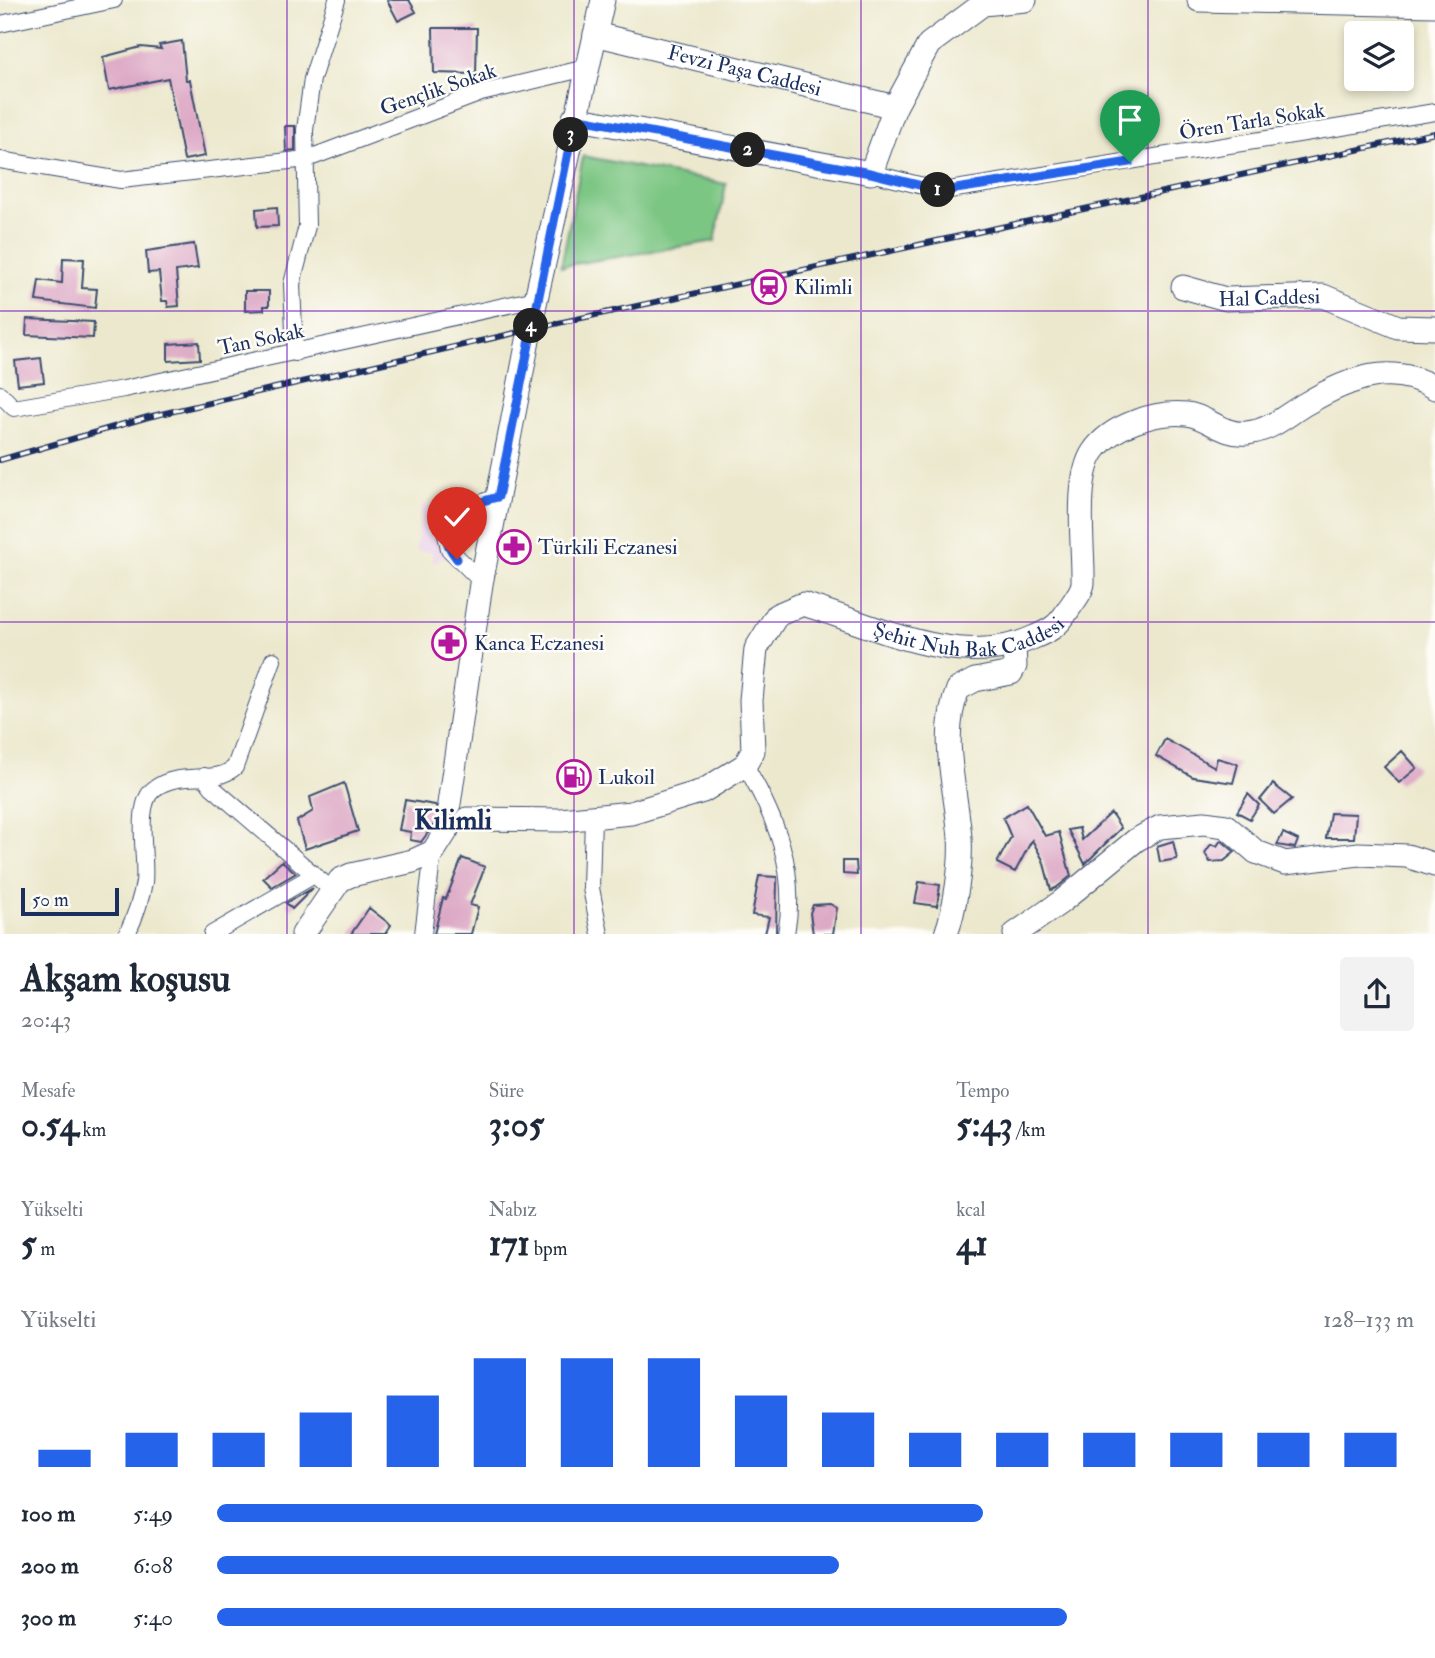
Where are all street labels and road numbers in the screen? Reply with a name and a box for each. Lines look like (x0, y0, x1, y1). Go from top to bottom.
street label: Fevzi Paşa Caddesi (665, 39, 825, 103)
street label: Gençlik Sokak (376, 57, 500, 122)
street label: Ören Tarla Sokak (1177, 97, 1327, 146)
street label: Hal Caddesi (1218, 283, 1321, 313)
street label: Tan Sokak (216, 317, 307, 362)
street label: Şehit Nuh Bak Caddesi (870, 611, 1071, 664)

